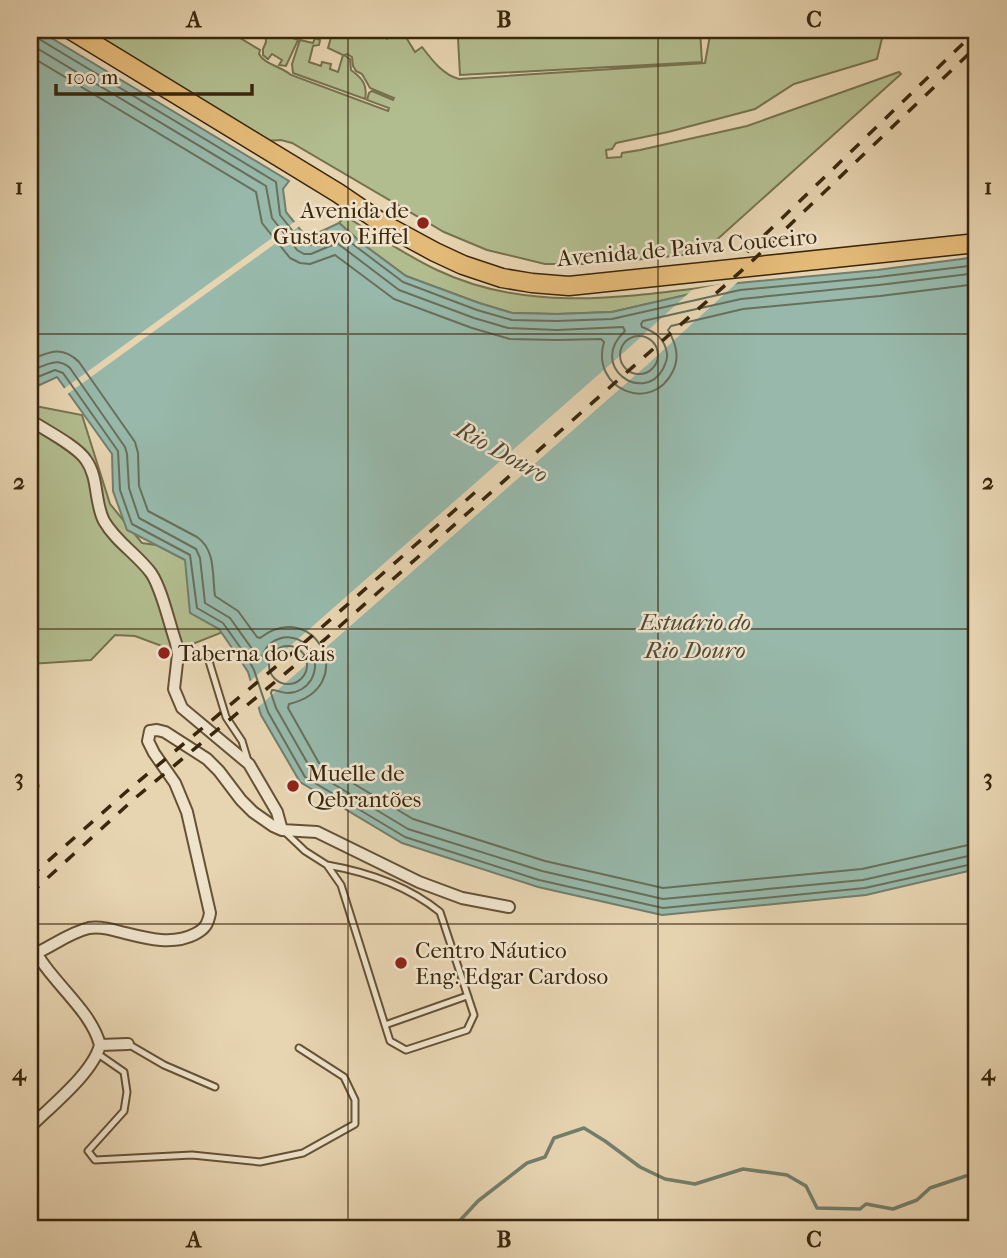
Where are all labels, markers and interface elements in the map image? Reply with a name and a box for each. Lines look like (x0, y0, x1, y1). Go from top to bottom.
text: A (185, 6, 203, 33)
text: B (497, 6, 512, 33)
text: C (806, 6, 822, 33)
scale bar (56, 52, 252, 96)
text: 100 m (66, 65, 119, 89)
text: 1 (15, 173, 23, 200)
text: 1 (984, 173, 992, 200)
place label: Avenida de Gustavo Eiffel (273, 197, 410, 250)
marker: Avenida de Gustavo Eiffel (415, 215, 431, 231)
street label: Avenida de Paiva Couceiro (555, 223, 818, 272)
water label: Rio Douro (449, 414, 553, 489)
text: 2 (13, 468, 25, 495)
text: 2 (982, 468, 994, 495)
water label: Estuário do Rio Douro (637, 608, 751, 664)
place label: Taberna do Cais (178, 640, 335, 667)
marker: Taberna do Cais (156, 645, 172, 661)
place label: Muelle de Qebrantões (307, 760, 421, 813)
text: 3 (14, 764, 24, 791)
text: 3 (983, 764, 993, 791)
marker: Muelle de Qebrantões (285, 778, 301, 794)
place label: Centro Náutico Eng. Edgar Cardoso (415, 937, 608, 990)
marker: Centro Náutico Eng. Edgar Cardoso (393, 955, 409, 971)
text: 4 (11, 1059, 27, 1086)
text: 4 (980, 1059, 996, 1086)
text: A (185, 1226, 203, 1253)
text: B (497, 1226, 512, 1253)
text: C (806, 1226, 822, 1253)

